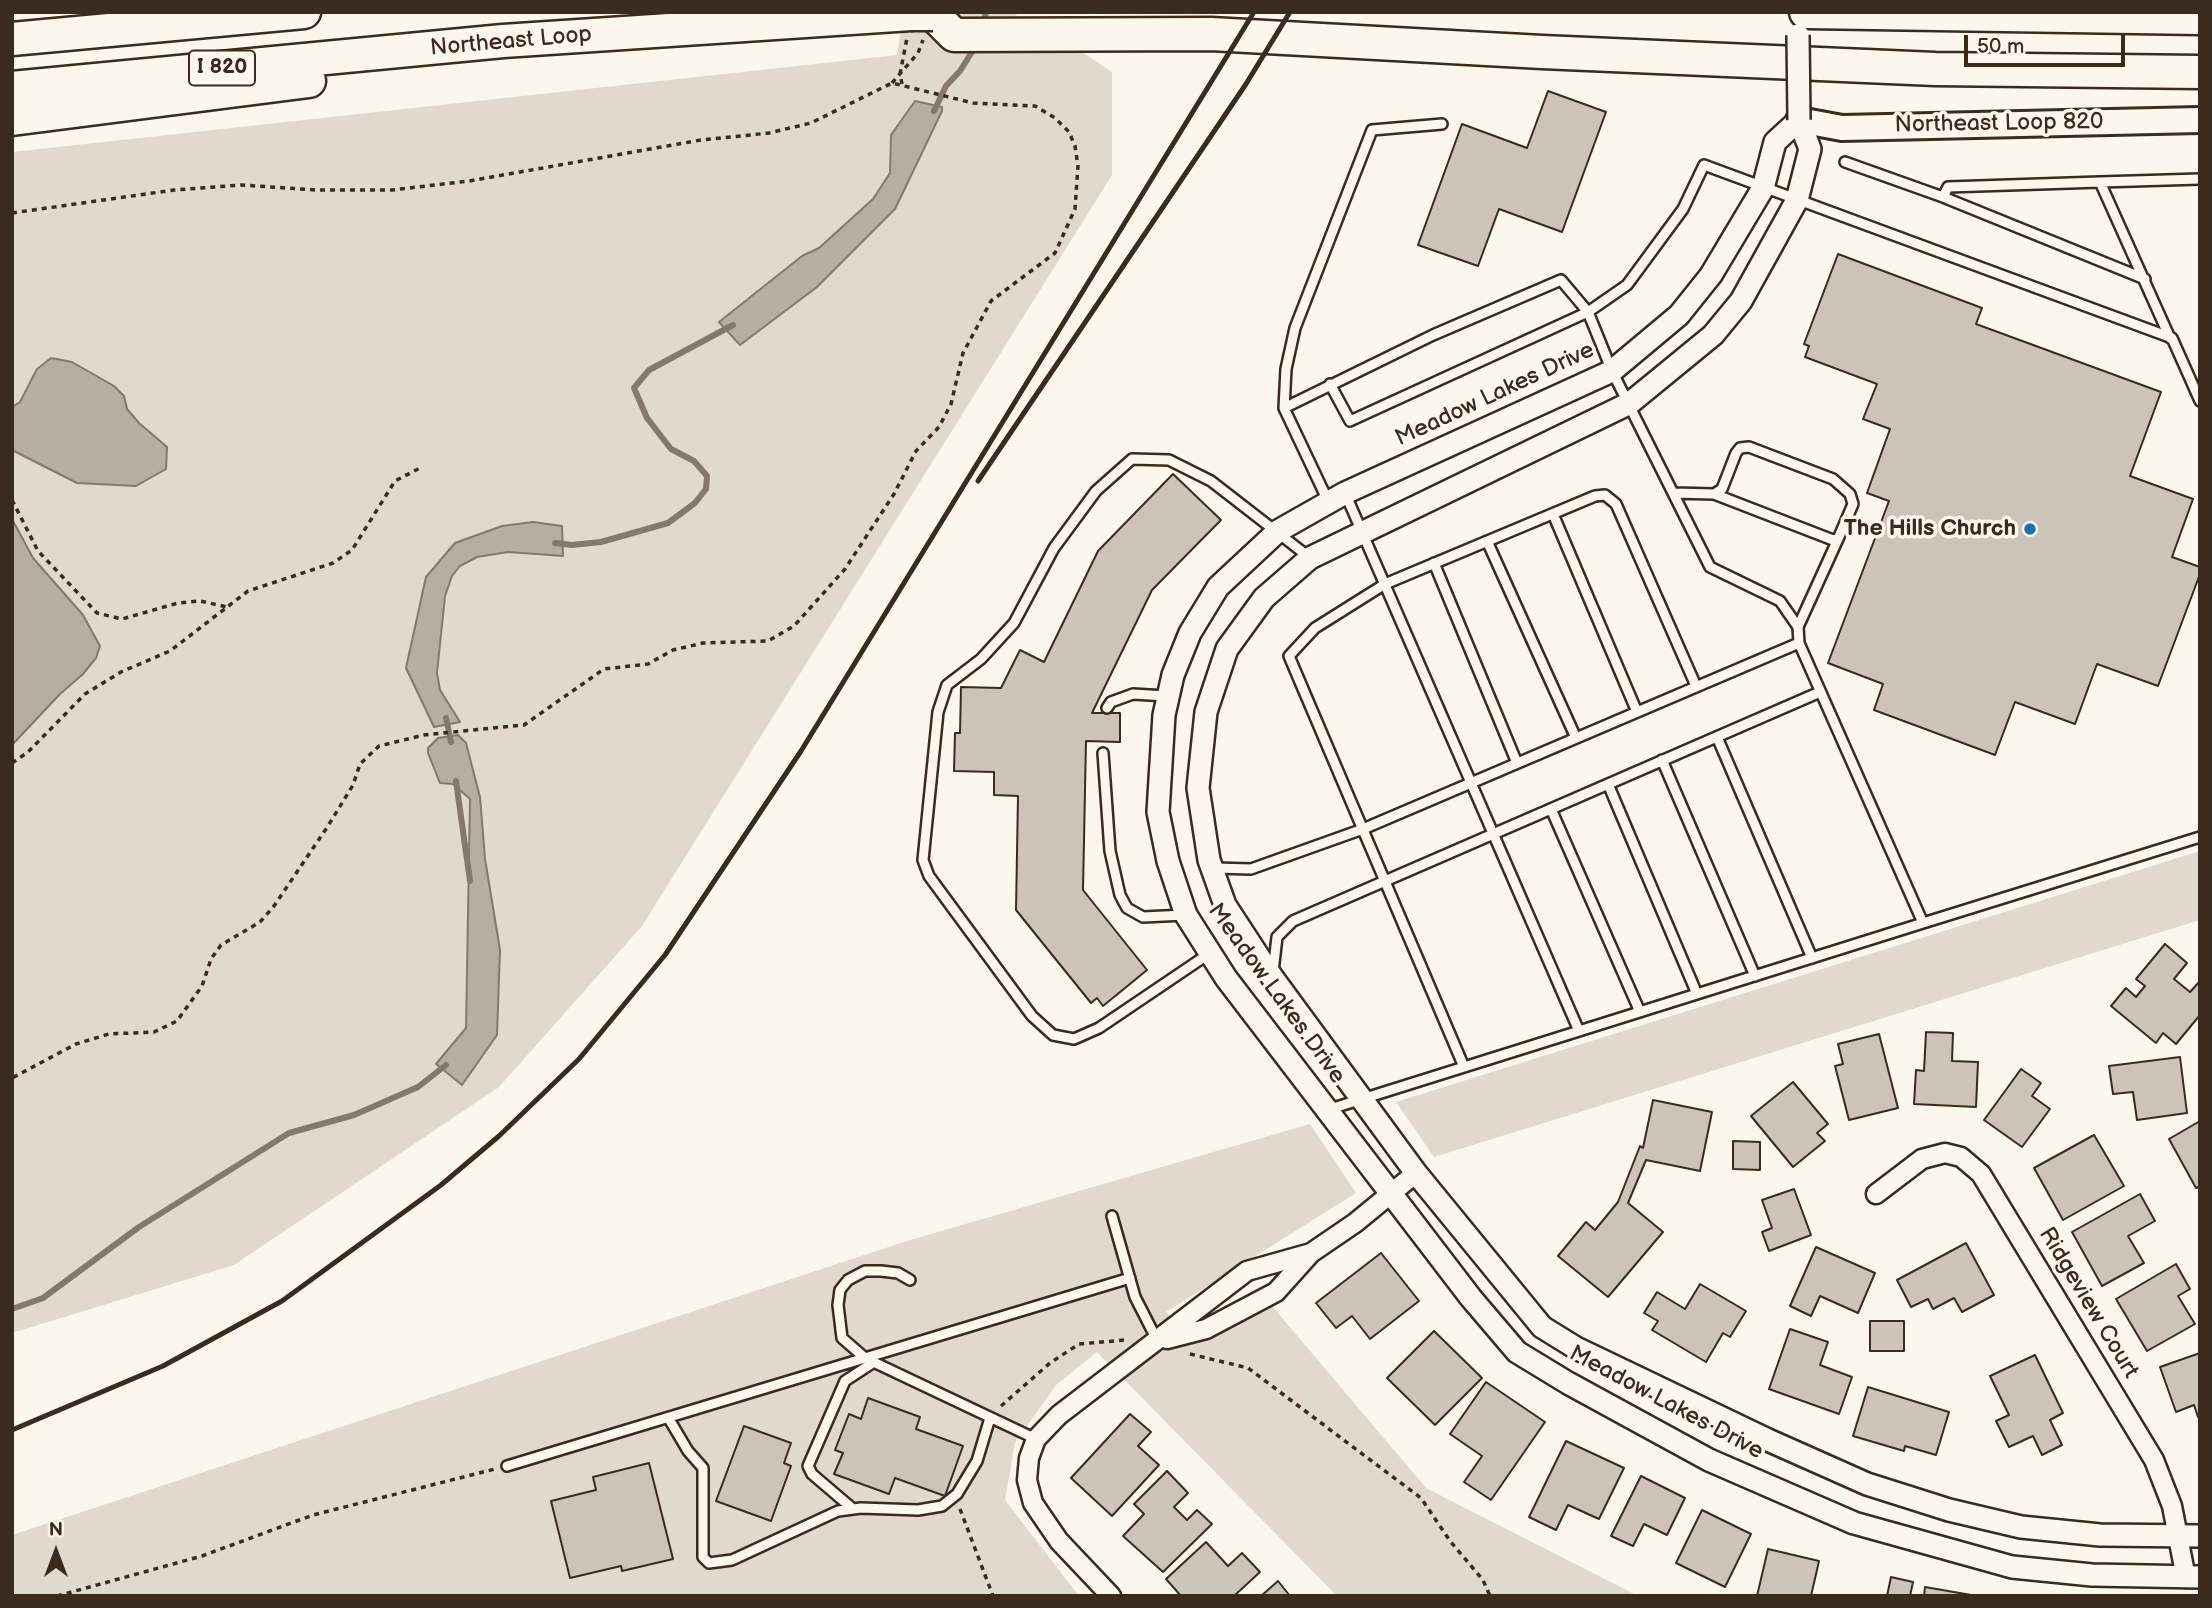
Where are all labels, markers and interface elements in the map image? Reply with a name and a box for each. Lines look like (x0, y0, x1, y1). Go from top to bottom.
street label: Northeast Loop (429, 21, 593, 63)
scale bar (1967, 21, 2128, 65)
text: 50 m (1977, 34, 2024, 59)
road number: I 820 (189, 50, 255, 86)
street label: Northeast Loop 820 (1894, 108, 2104, 140)
street label: Meadow Lakes Drive (1391, 337, 1599, 453)
place label: The Hills Church (1844, 515, 2016, 543)
marker: The Hills Church (2022, 521, 2038, 537)
street label: Meadow Lakes Drive (1201, 899, 1351, 1089)
street label: Ridgeview Court (2032, 1223, 2144, 1383)
street label: Meadow Lakes Drive (1564, 1340, 1768, 1466)
north arrow (21, 1517, 91, 1587)
text: N (49, 1519, 63, 1542)

